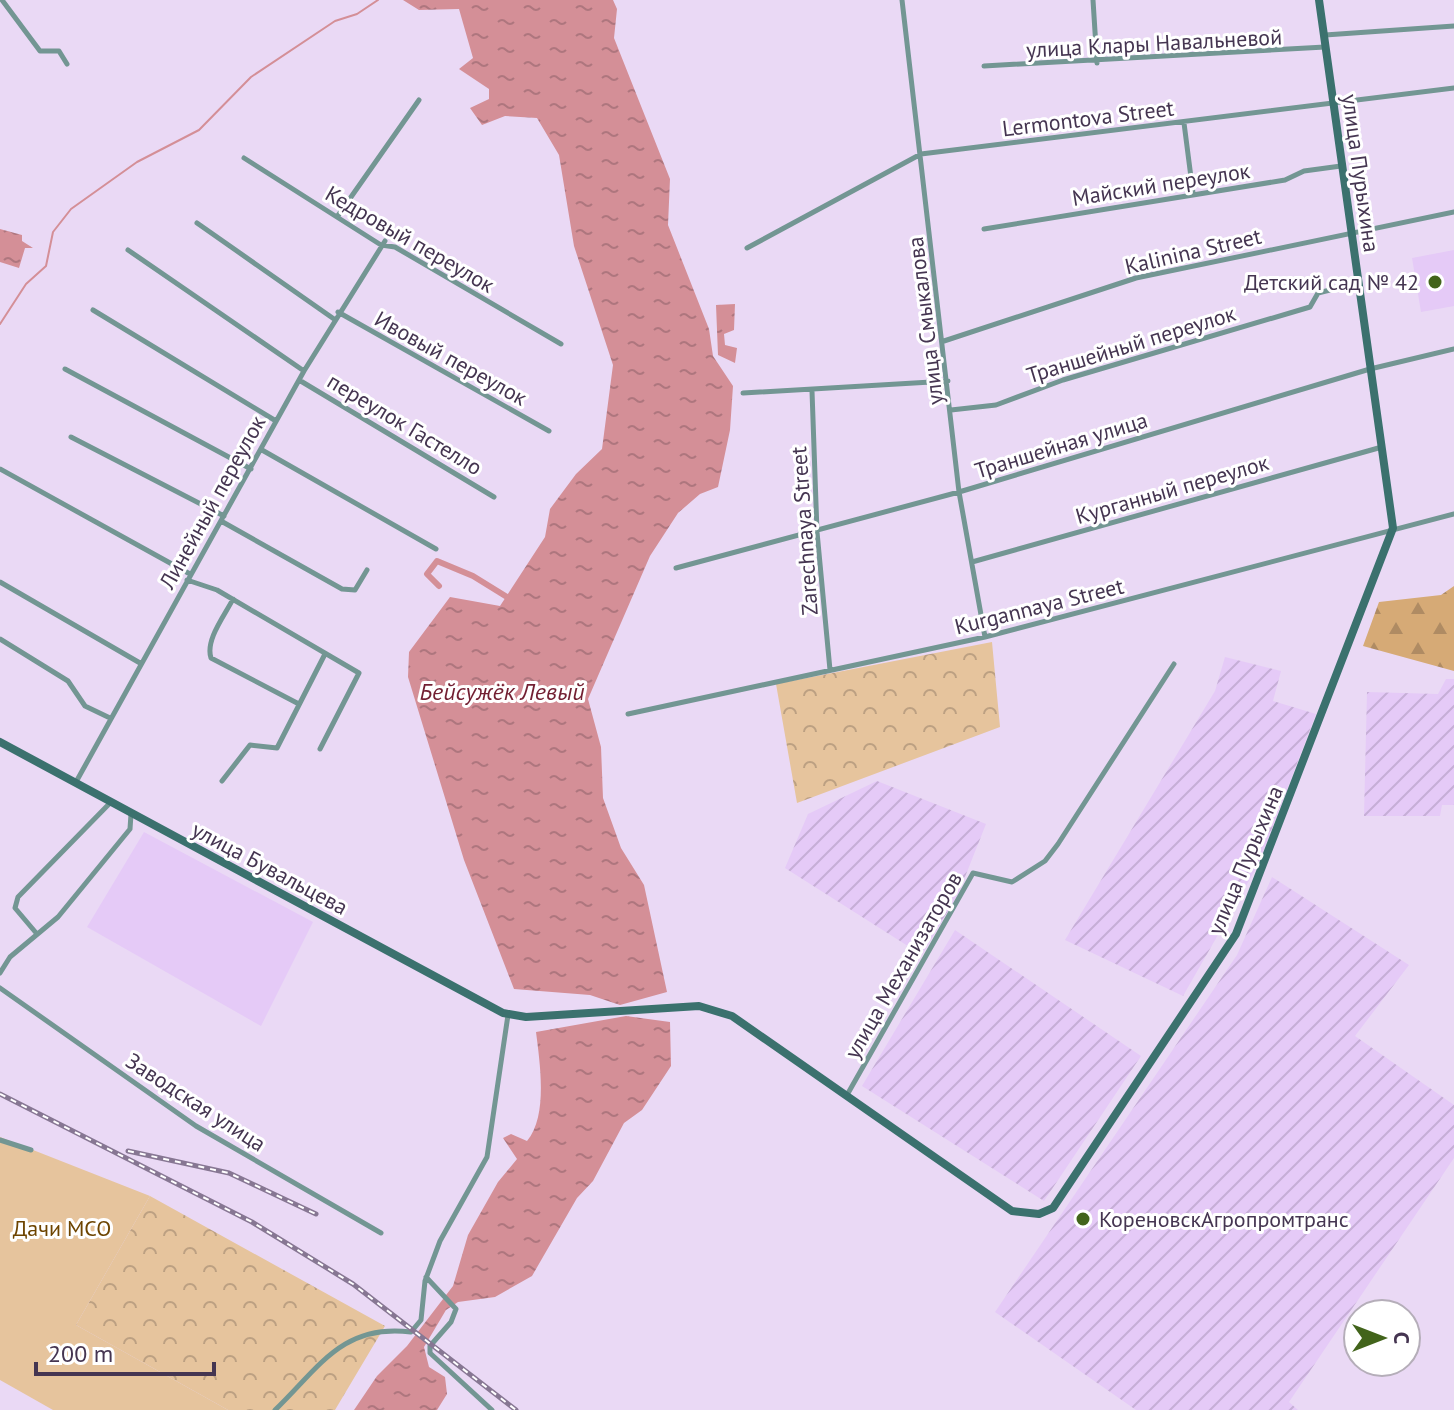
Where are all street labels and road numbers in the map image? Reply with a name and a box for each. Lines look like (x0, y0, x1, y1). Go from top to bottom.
street label: улица Клары Навальневой (1025, 22, 1283, 64)
street label: улица Пурыхина (1336, 92, 1386, 254)
street label: Lermontova Street (1001, 94, 1176, 142)
street label: Майский переулок (1070, 156, 1252, 212)
street label: Кедровый переулок (320, 179, 500, 299)
street label: Kalinina Street (1122, 222, 1264, 280)
street label: улица Смыкалова (901, 235, 949, 407)
street label: Траншейный переулок (1023, 299, 1239, 389)
street label: Ивовый переулок (370, 305, 533, 412)
street label: переулок Гастелло (323, 367, 487, 481)
street label: Траншейная улица (971, 405, 1151, 485)
street label: Линейный переулок (152, 410, 272, 595)
street label: Zarechnaya Street (784, 445, 824, 616)
street label: Курганный переулок (1072, 448, 1272, 530)
street label: Kurgannaya Street (952, 571, 1127, 641)
street label: улица Пурыхина (1201, 781, 1289, 939)
street label: улица Бувальцева (187, 815, 353, 921)
street label: улица Механизаторов (838, 866, 968, 1064)
street label: Заводская улица (121, 1046, 271, 1158)

